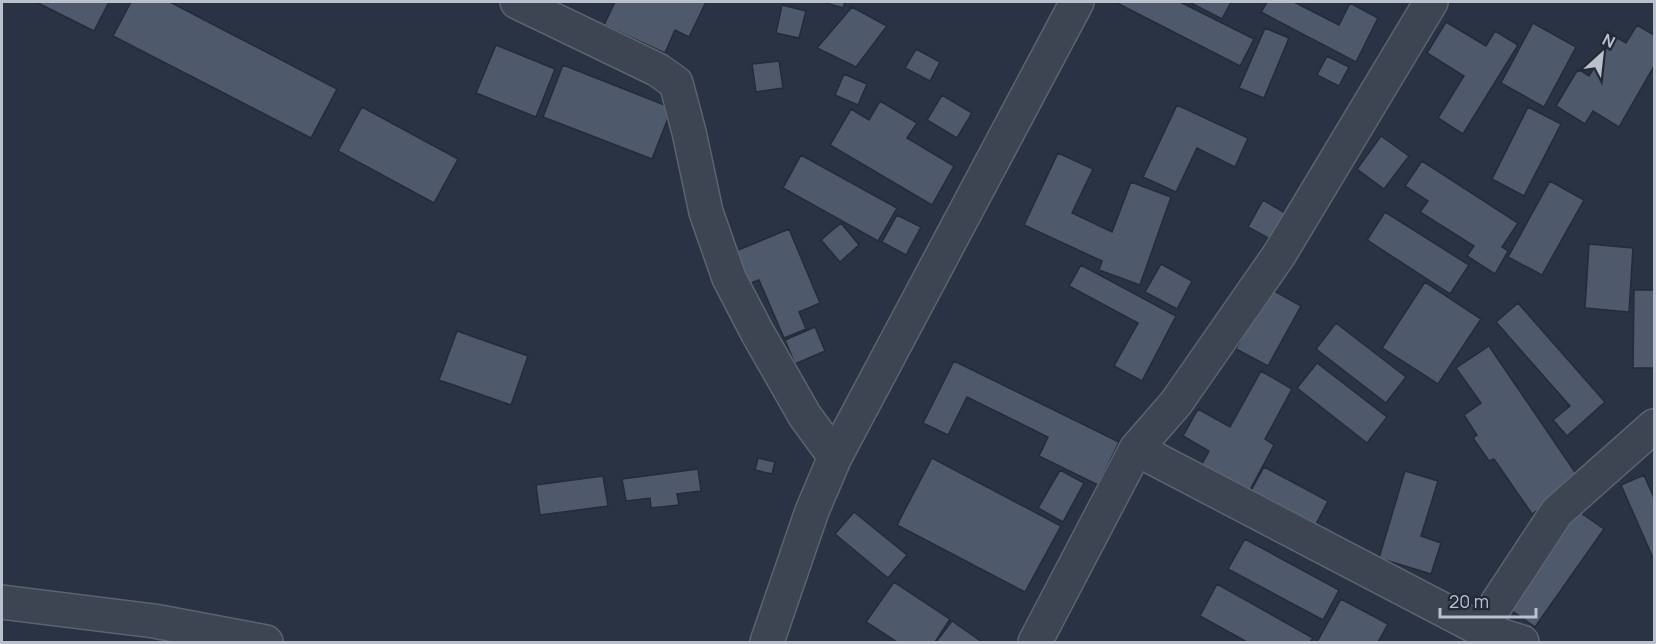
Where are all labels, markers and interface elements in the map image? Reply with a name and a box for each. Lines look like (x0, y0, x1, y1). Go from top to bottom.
north arrow (1572, 24, 1632, 84)
text: N (1599, 28, 1619, 53)
scale bar (1440, 581, 1536, 619)
text: 20 m (1449, 589, 1489, 613)

